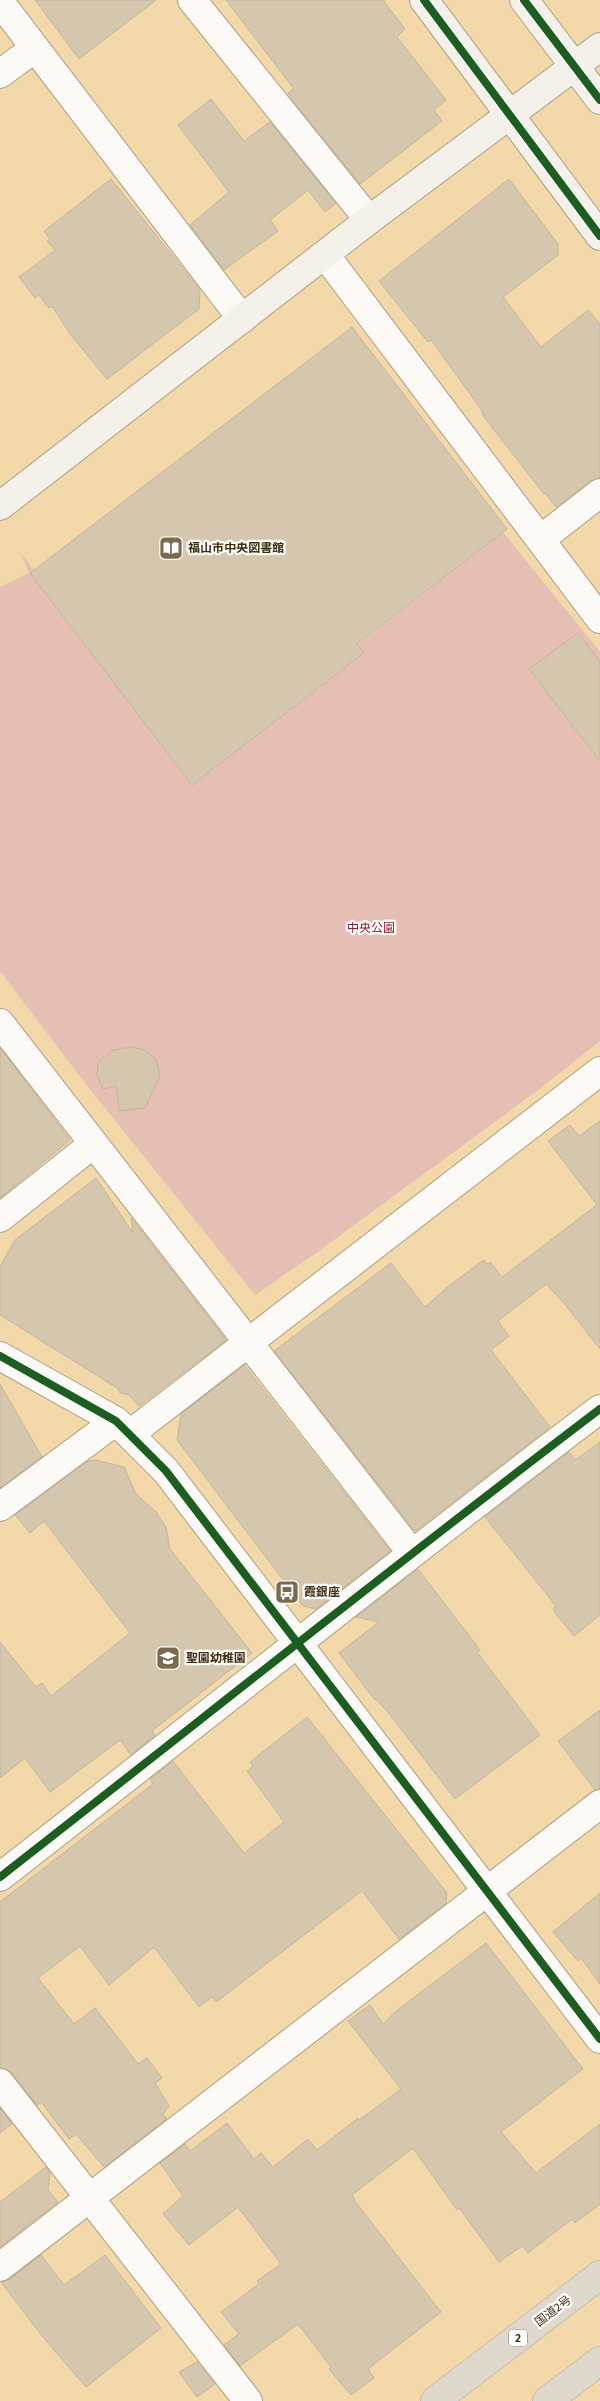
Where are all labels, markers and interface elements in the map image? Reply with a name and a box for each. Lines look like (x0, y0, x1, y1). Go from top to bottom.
library icon: 福山市中央図書館 (158, 535, 184, 561)
place label: 福山市中央図書館 (188, 541, 284, 555)
park label: 中央公園 (347, 921, 395, 935)
bus stop icon: 霞銀座 (274, 1579, 300, 1605)
place label: 霞銀座 (304, 1585, 340, 1599)
school or university icon: 聖園幼稚園 (155, 1645, 181, 1671)
place label: 聖園幼稚園 (186, 1651, 246, 1665)
street label: 国道2号 (532, 2293, 574, 2329)
road number: 2 (509, 2330, 527, 2346)

